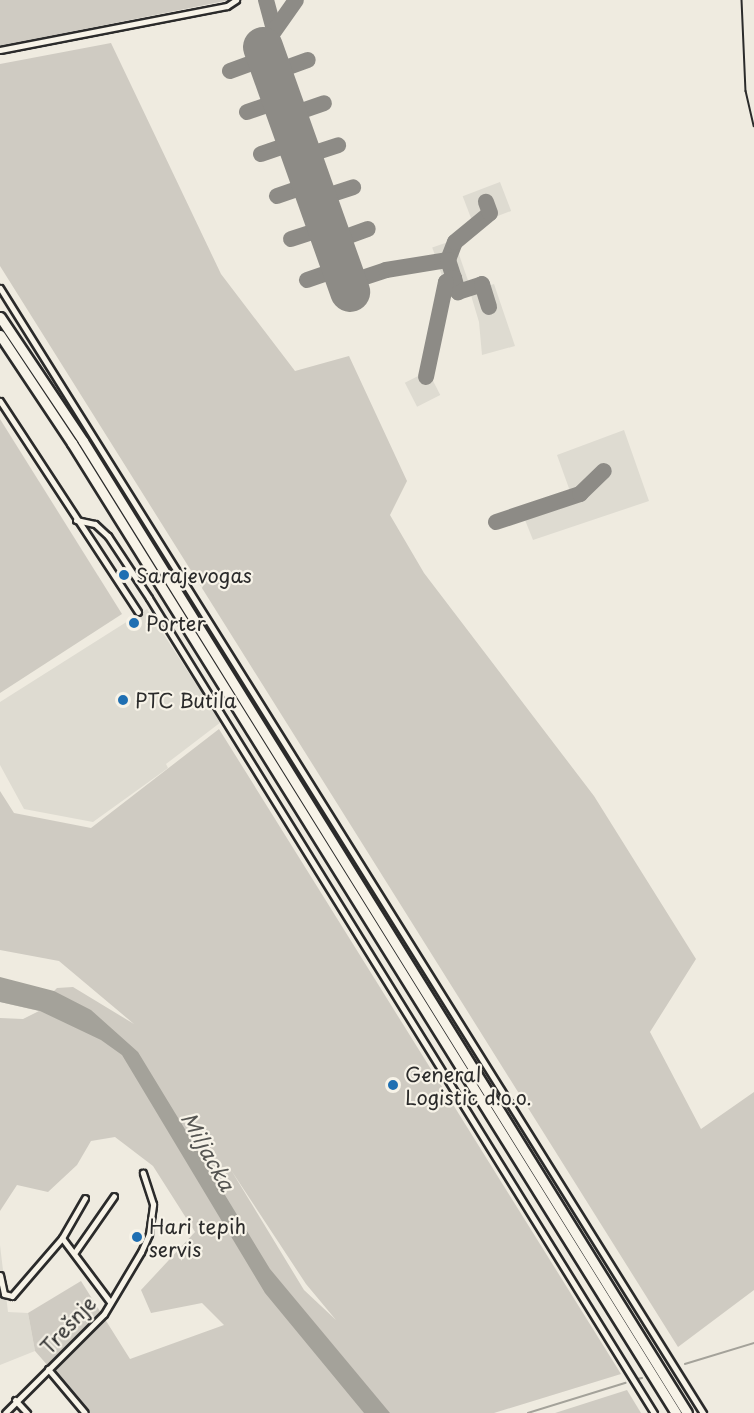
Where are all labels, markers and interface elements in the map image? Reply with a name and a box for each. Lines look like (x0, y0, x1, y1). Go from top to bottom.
place label: Sarajevogas (136, 563, 252, 587)
marker: Sarajevogas (117, 568, 131, 582)
place label: Porter (146, 611, 206, 635)
marker: Porter (127, 616, 141, 630)
place label: PTC Butila (135, 688, 239, 712)
marker: PTC Butila (116, 693, 130, 707)
place label: General Logistic d.o.o. (405, 1062, 531, 1109)
marker: General Logistic d.o.o. (386, 1078, 400, 1092)
water label: Miljacka (177, 1107, 241, 1195)
place label: Hari tepih servis (149, 1214, 246, 1261)
marker: Hari tepih servis (130, 1230, 144, 1244)
street label: Trešnje (35, 1291, 101, 1359)

